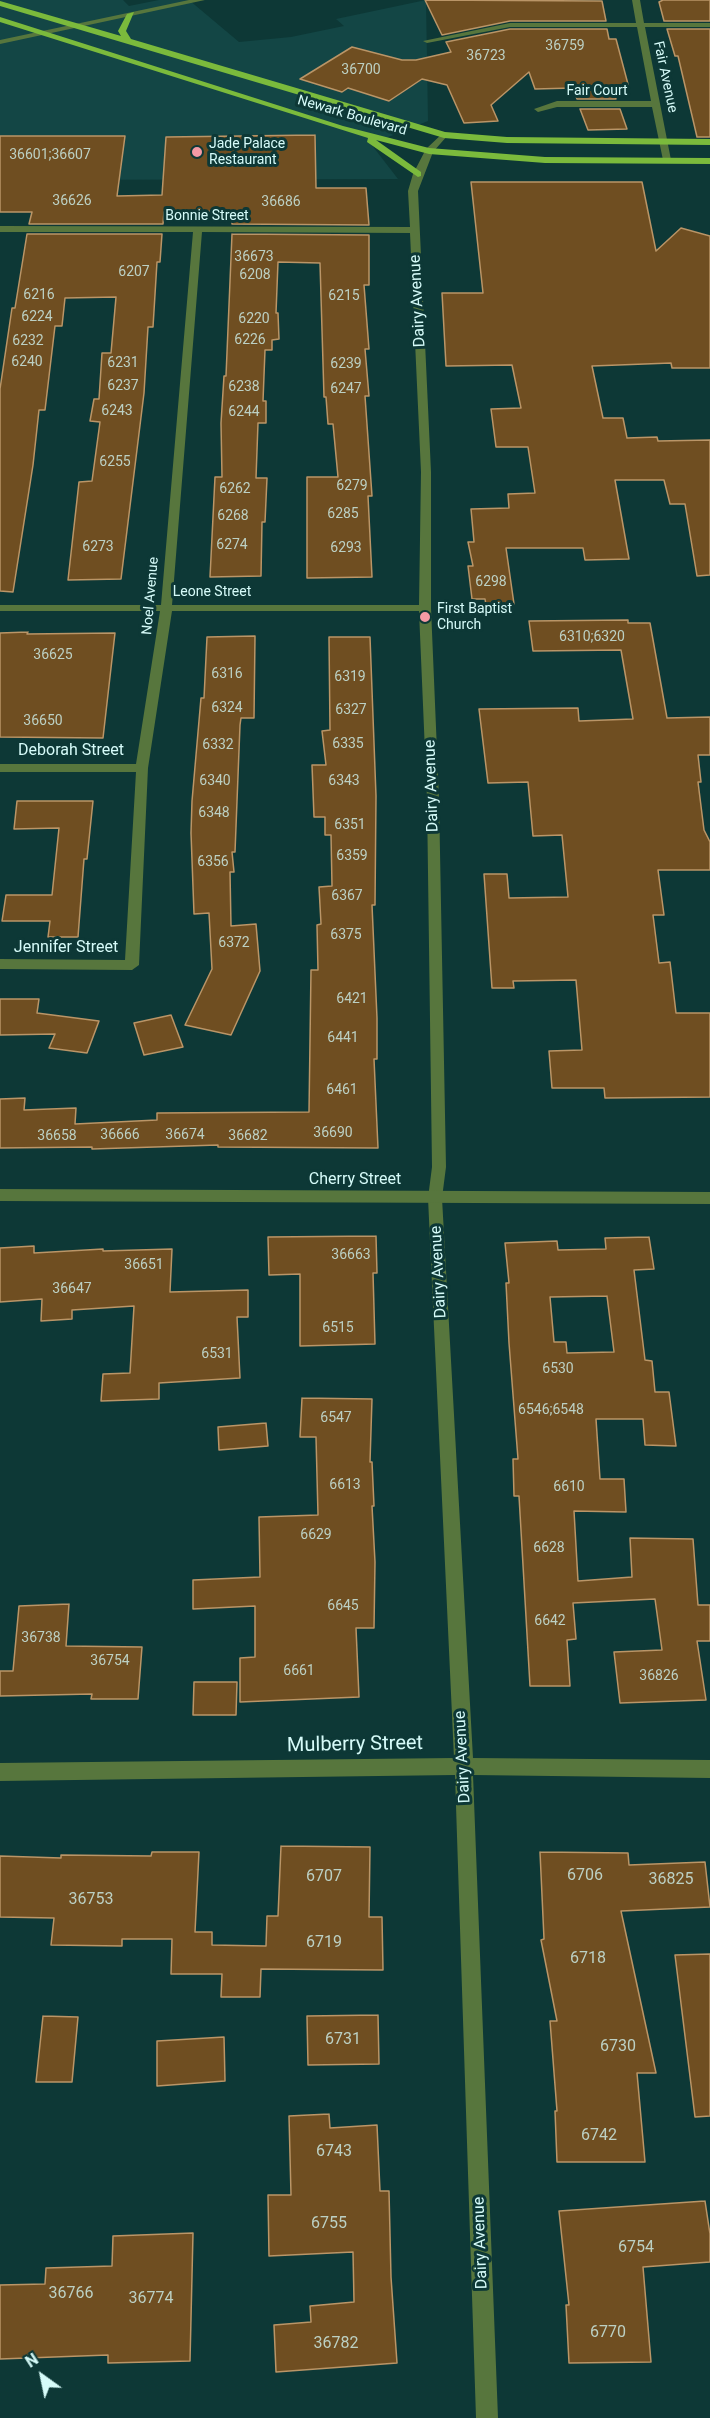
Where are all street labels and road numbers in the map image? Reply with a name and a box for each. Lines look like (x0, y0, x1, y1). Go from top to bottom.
street label: Fair Avenue (649, 40, 681, 114)
street label: Fair Court (566, 83, 628, 99)
street label: Newark Boulevard (295, 92, 409, 140)
street label: Bonnie Street (165, 208, 249, 224)
street label: Dairy Avenue (406, 254, 430, 348)
street label: Noel Avenue (139, 556, 163, 636)
street label: Leone Street (173, 584, 251, 600)
street label: Dairy Avenue (421, 739, 443, 833)
street label: Deborah Street (18, 741, 124, 761)
street label: Jennifer Street (14, 938, 118, 958)
street label: Cherry Street (309, 1170, 401, 1190)
street label: Dairy Avenue (427, 1225, 451, 1319)
street label: Dairy Avenue (451, 1710, 475, 1804)
street label: Mulberry Street (287, 1732, 423, 1758)
street label: Dairy Avenue (470, 2196, 492, 2290)

